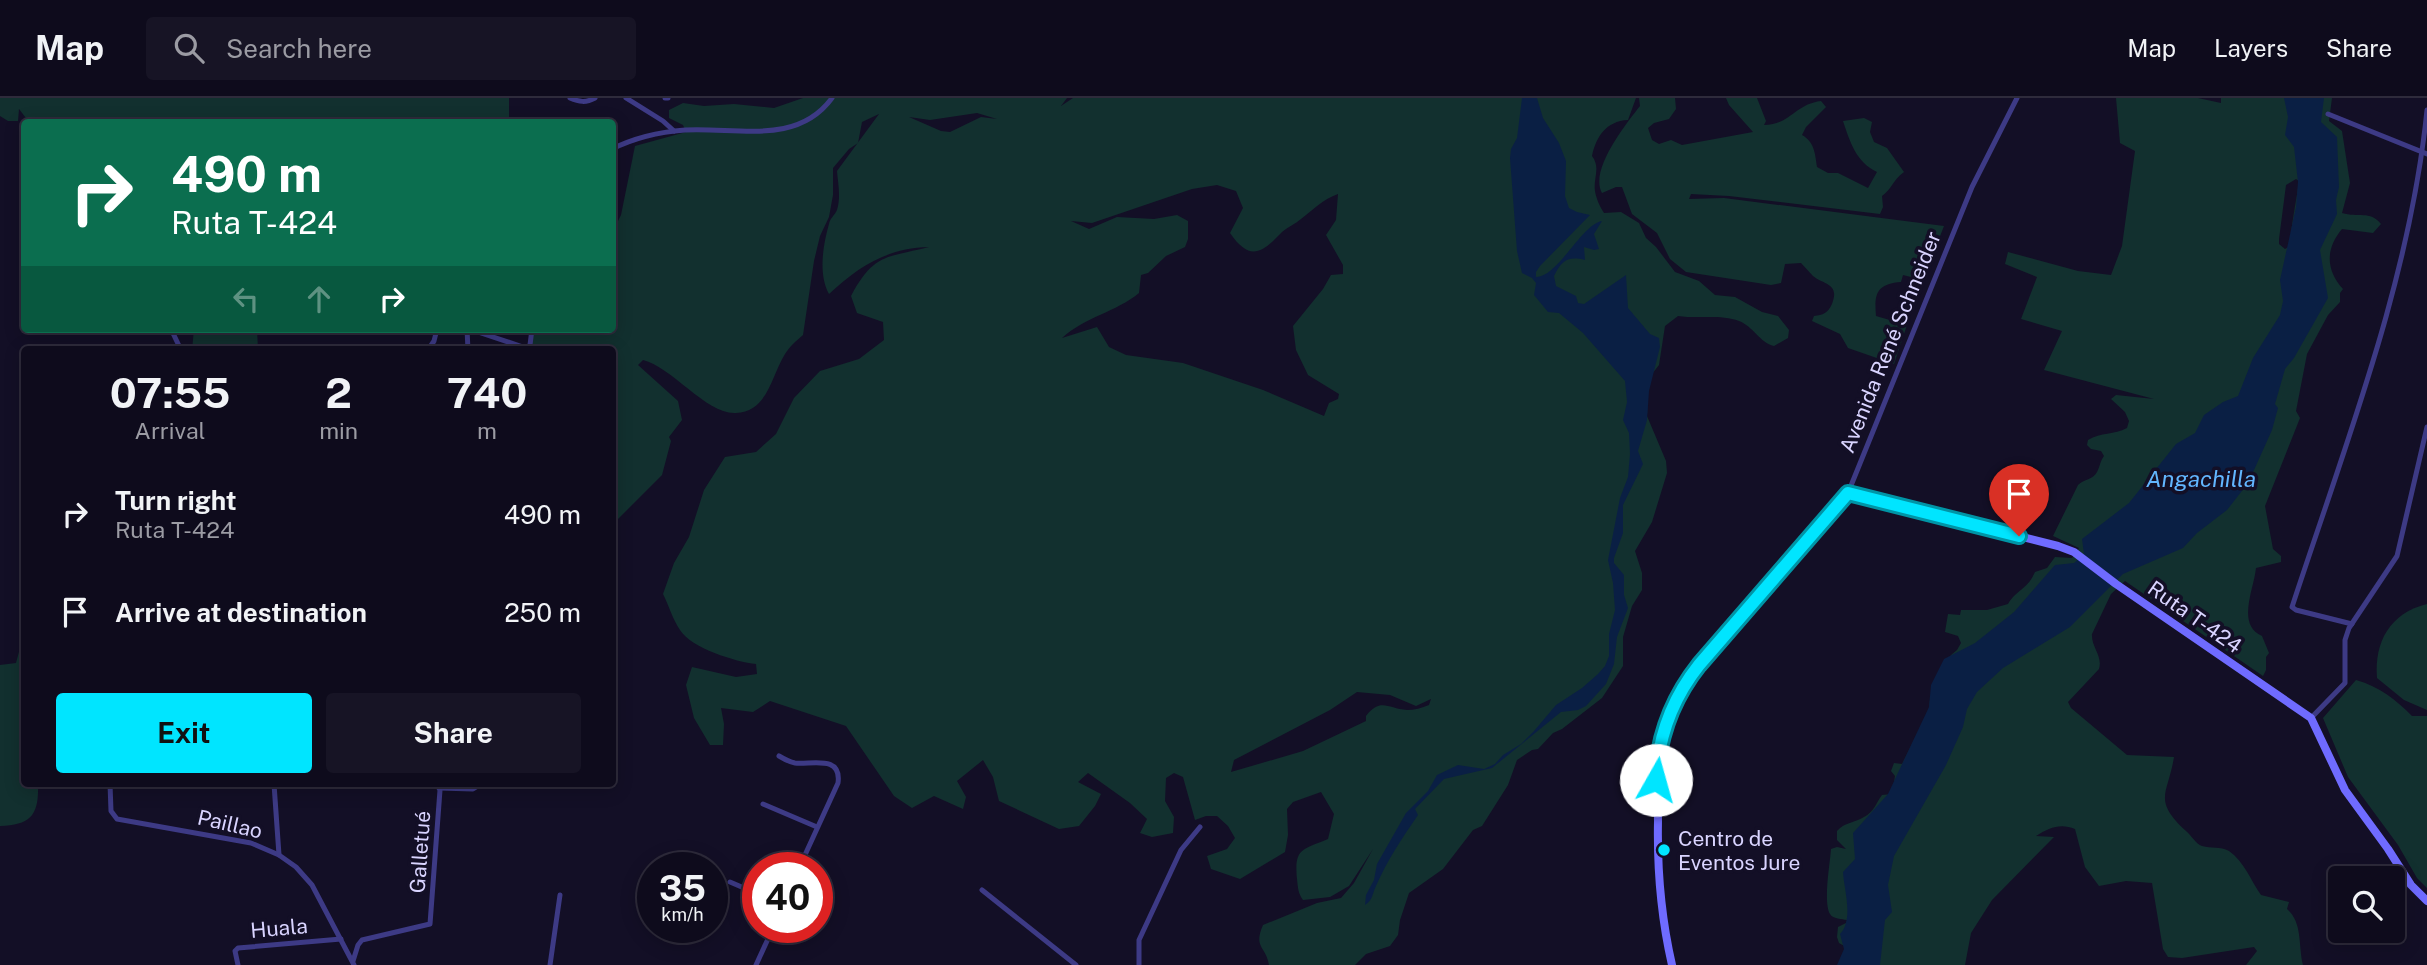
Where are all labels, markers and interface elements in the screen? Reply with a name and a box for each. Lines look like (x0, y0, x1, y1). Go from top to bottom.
search box (146, 17, 636, 80)
text: Map (35, 29, 104, 67)
icon: search (170, 29, 208, 67)
text: Search here (226, 33, 372, 64)
text: Map (2127, 34, 2176, 62)
text: Layers (2214, 34, 2288, 62)
text: Share (2326, 34, 2392, 62)
text: 490 m (171, 145, 322, 203)
icon: right (56, 147, 147, 238)
text: Ruta T-424 (171, 204, 337, 241)
street label: Avenida René Schneider (1834, 228, 1946, 456)
icon: left (227, 280, 265, 318)
icon: ahead (300, 280, 338, 318)
icon: right (373, 280, 411, 318)
text: 07:55 (110, 368, 230, 417)
text: 2 (325, 368, 352, 417)
text: 740 (447, 368, 527, 417)
text: Arrival (135, 417, 206, 444)
text: min (319, 417, 358, 444)
text: m (477, 417, 497, 444)
pin (1989, 464, 2049, 536)
water label: Angachilla (2146, 465, 2256, 492)
icon: arrive (2000, 475, 2038, 513)
text: Turn right (115, 485, 237, 516)
icon: right (56, 495, 94, 533)
text: 490 m (504, 499, 581, 530)
text: Ruta T-424 (115, 516, 234, 543)
street label: Ruta T-424 (2143, 575, 2247, 659)
icon: arrive (56, 593, 94, 631)
text: Arrive at destination (115, 597, 367, 628)
text: 250 m (504, 597, 581, 628)
button: Exit (56, 693, 312, 773)
button: Share (326, 693, 581, 773)
position arrow (1619, 743, 1693, 817)
street label: Paillao (195, 804, 265, 844)
street label: Galletué (405, 810, 435, 894)
place label: Centro de Eventos Jure (1678, 826, 1800, 875)
marker: Centro de Eventos Jure (1656, 842, 1672, 858)
speed limit sign: 40 (742, 852, 833, 943)
map controls (2328, 866, 2405, 943)
button: search (2328, 866, 2405, 943)
text: 35 (659, 868, 706, 909)
text: km/h (661, 904, 704, 925)
street label: Huala (249, 913, 309, 943)

